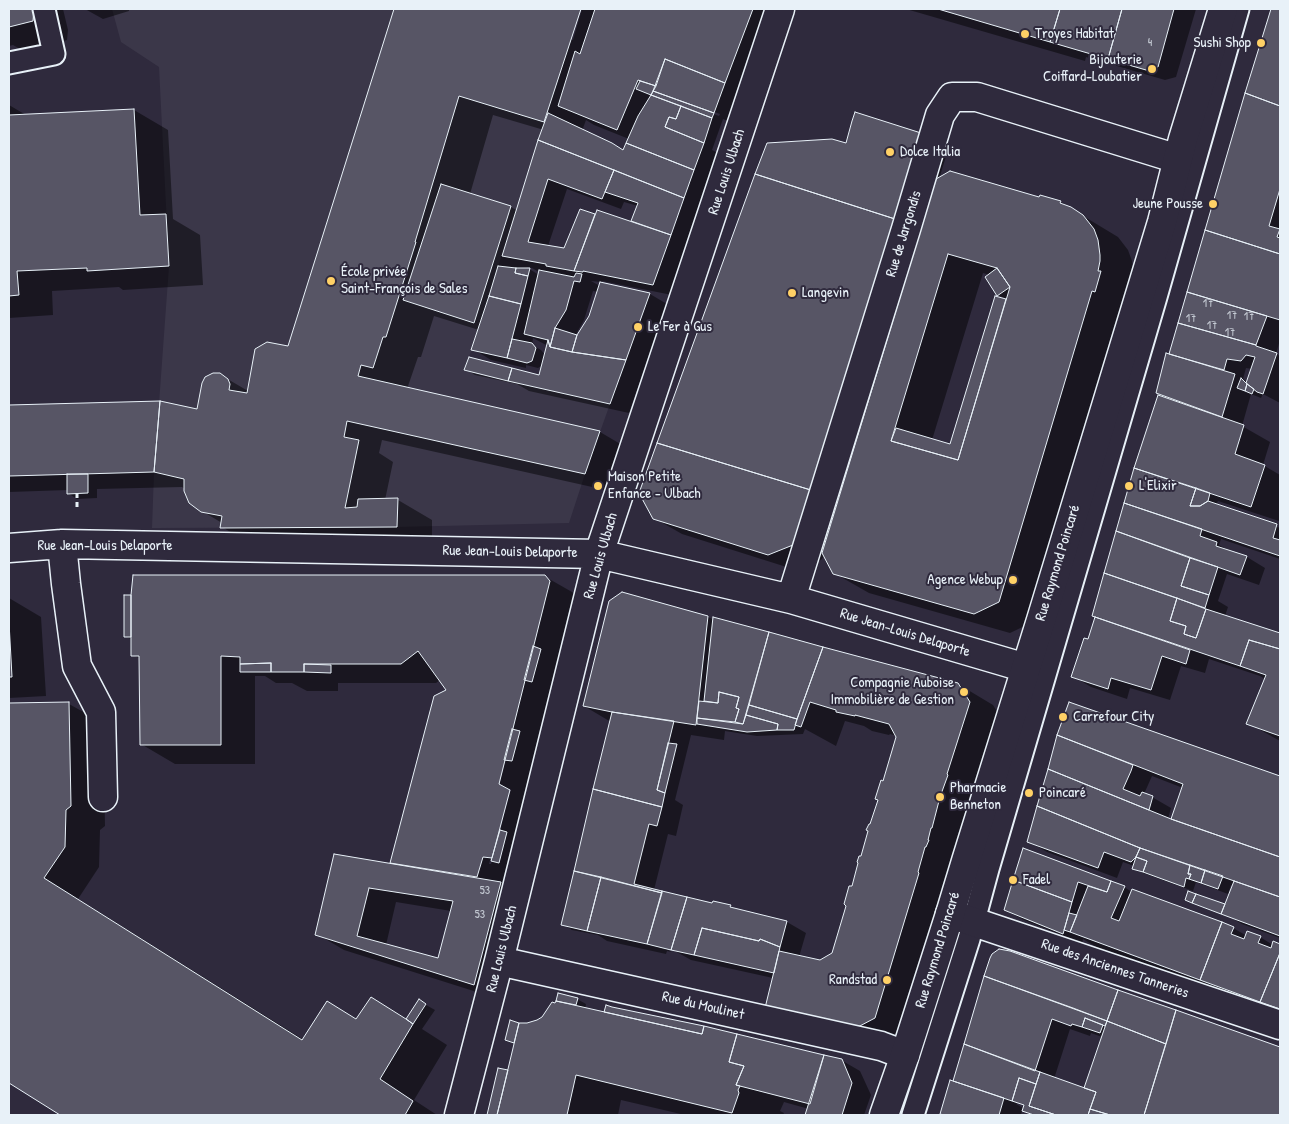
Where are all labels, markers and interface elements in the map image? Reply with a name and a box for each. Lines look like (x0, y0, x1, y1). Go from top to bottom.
place label: Troyes Habitat (1035, 25, 1114, 43)
marker: Troyes Habitat (1019, 28, 1031, 40)
place label: Sushi Shop (1194, 34, 1251, 52)
house number: 4 (1148, 36, 1152, 50)
marker: Sushi Shop (1255, 37, 1267, 49)
place label: Bijouterie Coiffard-Loubatier (1043, 51, 1142, 86)
marker: Bijouterie Coiffard-Loubatier (1146, 63, 1158, 75)
street label: Rue Louis Ulbach (705, 127, 749, 217)
place label: Dolce Italia (900, 143, 960, 161)
marker: Dolce Italia (884, 146, 896, 158)
street label: Rue de Jargondis (882, 189, 926, 279)
place label: Jeune Pousse (1133, 195, 1203, 213)
marker: Jeune Pousse (1207, 198, 1219, 210)
place label: École privée Saint-François de Sales (341, 263, 467, 298)
marker: École privée Saint-François de Sales (325, 275, 337, 287)
place label: Langevin (802, 284, 849, 302)
marker: Langevin (786, 287, 798, 299)
house number: 17 (1203, 297, 1213, 311)
house number: 17 (1227, 309, 1237, 323)
house number: 17 (1244, 310, 1254, 324)
house number: 17 (1186, 312, 1196, 326)
place label: Le Fer à Gus (648, 318, 712, 336)
house number: 17 (1207, 319, 1217, 333)
marker: Le Fer à Gus (632, 321, 644, 333)
house number: 17 (1225, 326, 1235, 340)
place label: Maison Petite Enfance - Ulbach (608, 468, 701, 503)
place label: L'Elixir (1139, 477, 1177, 495)
marker: Maison Petite Enfance - Ulbach (592, 480, 604, 492)
marker: L'Elixir (1123, 480, 1135, 492)
street label: Rue Raymond Poincaré (1032, 503, 1084, 623)
street label: Rue Louis Ulbach (580, 511, 622, 601)
street label: Rue Jean-Louis Delaporte (37, 537, 173, 555)
street label: Rue Jean-Louis Delaporte (442, 542, 578, 562)
place label: Agence Webup (927, 571, 1003, 589)
marker: Agence Webup (1007, 574, 1019, 586)
street label: Rue Jean-Louis Delaporte (838, 605, 972, 661)
place label: Compagnie Auboise Immobilière de Gestion (830, 674, 954, 709)
marker: Compagnie Auboise Immobilière de Gestion (958, 686, 970, 698)
place label: Carrefour City (1073, 708, 1154, 726)
marker: Carrefour City (1057, 711, 1069, 723)
place label: Pharmacie Benneton (950, 779, 1006, 814)
place label: Poincaré (1039, 784, 1086, 802)
marker: Poincaré (1023, 787, 1035, 799)
marker: Pharmacie Benneton (934, 791, 946, 803)
place label: Fadel (1023, 871, 1050, 889)
marker: Fadel (1007, 874, 1019, 886)
house number: 53 (480, 884, 490, 898)
street label: Rue Raymond Poincaré (912, 890, 964, 1010)
street label: Rue Louis Ulbach (483, 904, 521, 994)
house number: 53 (475, 908, 485, 922)
street label: Rue des Anciennes Tanneries (1039, 935, 1191, 1003)
place label: Randstad (829, 971, 877, 989)
marker: Randstad (881, 974, 893, 986)
street label: Rue du Moulinet (660, 988, 746, 1024)

